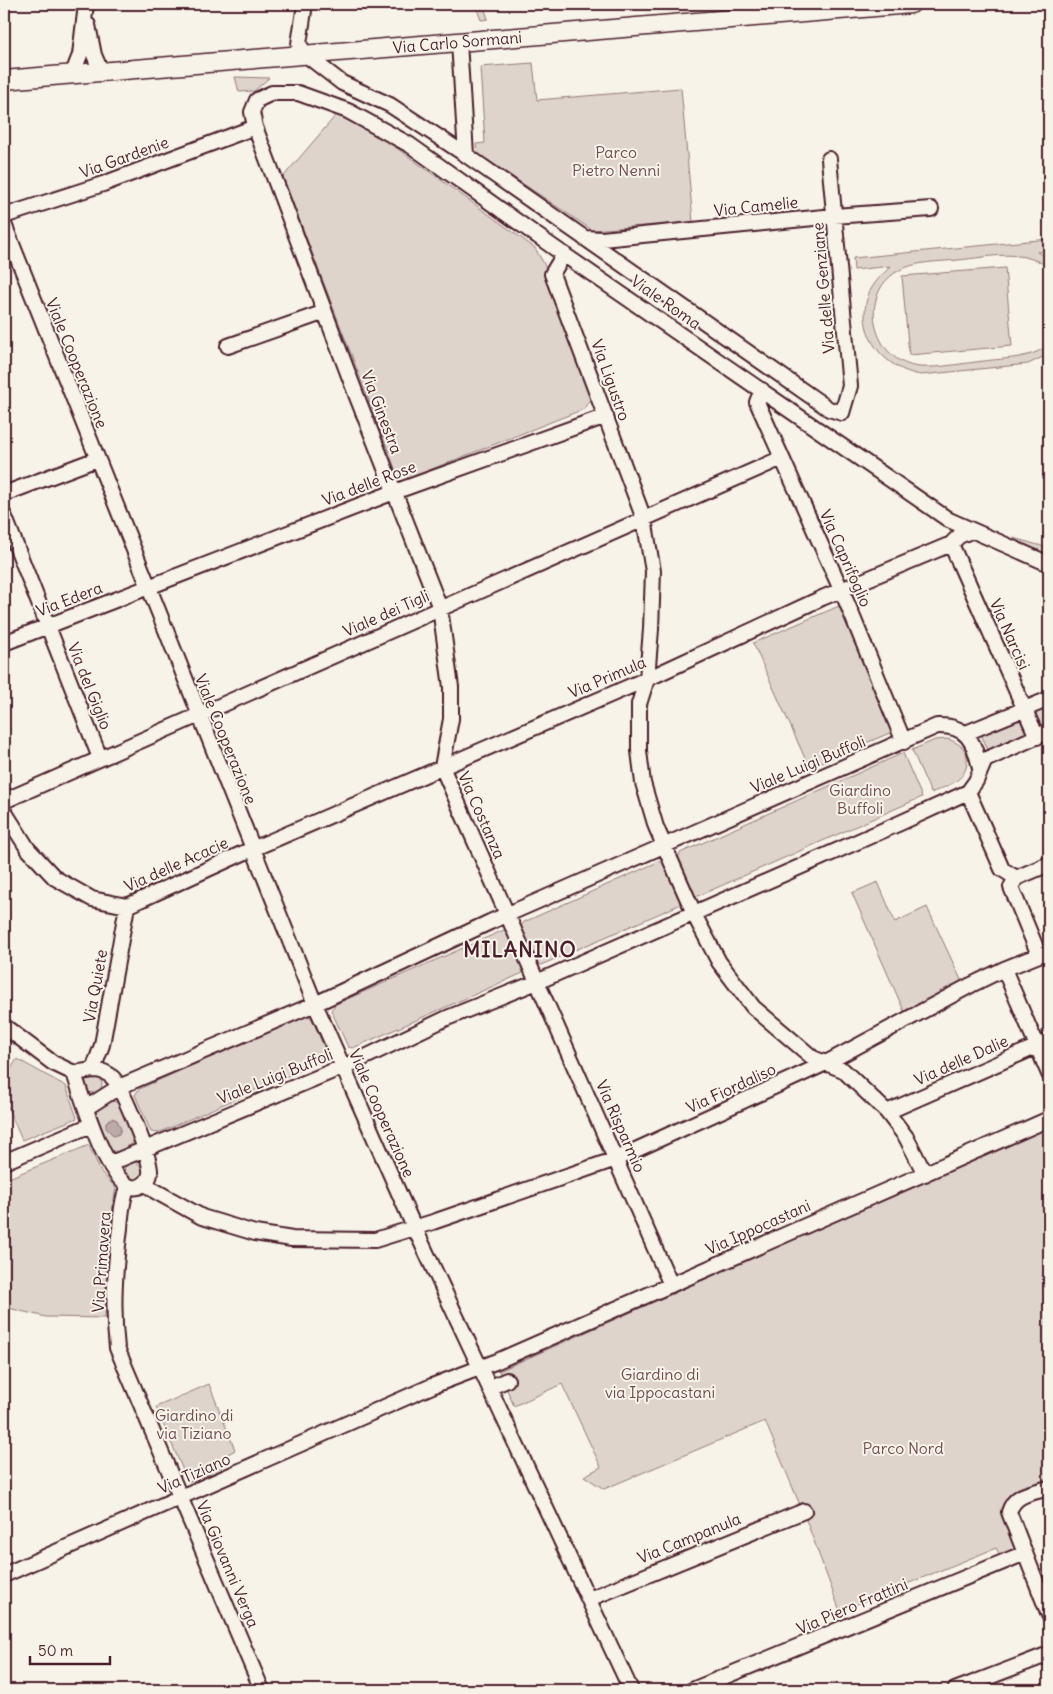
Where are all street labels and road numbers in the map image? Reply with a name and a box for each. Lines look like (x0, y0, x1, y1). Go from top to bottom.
street label: Via Carlo Sormani (392, 27, 523, 57)
street label: Via Gardenie (77, 132, 171, 182)
street label: Via Camelie (713, 192, 799, 220)
street label: Via delle Genziane (807, 221, 839, 355)
street label: Viale Roma (627, 271, 705, 333)
street label: Viale Cooperazione (42, 295, 112, 431)
street label: Via Ligustro (587, 337, 635, 423)
street label: Via Ginestra (357, 367, 407, 457)
street label: Via delle Rose (319, 456, 419, 510)
street label: Via Caprifoglio (816, 506, 876, 610)
street label: Via Edera (33, 577, 105, 621)
street label: Viale dei Tigli (340, 585, 432, 641)
street label: Via Narcisi (985, 595, 1035, 673)
street label: Via del Giglio (63, 640, 117, 732)
street label: Via Primula (565, 652, 649, 702)
street label: Viale Cooperazione (191, 671, 261, 807)
street label: Viale Luigi Buffoli (748, 731, 868, 797)
street label: Via Costanza (454, 768, 510, 862)
street label: Via delle Acacie (121, 832, 231, 896)
street label: Via Quiete (79, 948, 111, 1024)
street label: Via delle Dalie (911, 1030, 1011, 1090)
street label: Viale Luigi Buffoli (214, 1044, 336, 1108)
street label: Viale Cooperazione (345, 1046, 419, 1180)
street label: Via Fiordaliso (683, 1059, 779, 1117)
street label: Via Risparmio (592, 1077, 650, 1175)
street label: Via Ippocastani (703, 1195, 813, 1259)
street label: Via Primavera (87, 1211, 115, 1313)
street label: Via Tiziano (155, 1448, 233, 1498)
street label: Via Giovanni Verga (192, 1498, 264, 1630)
street label: Via Campanula (634, 1508, 744, 1568)
street label: Via Piero Frattini (793, 1574, 911, 1638)

